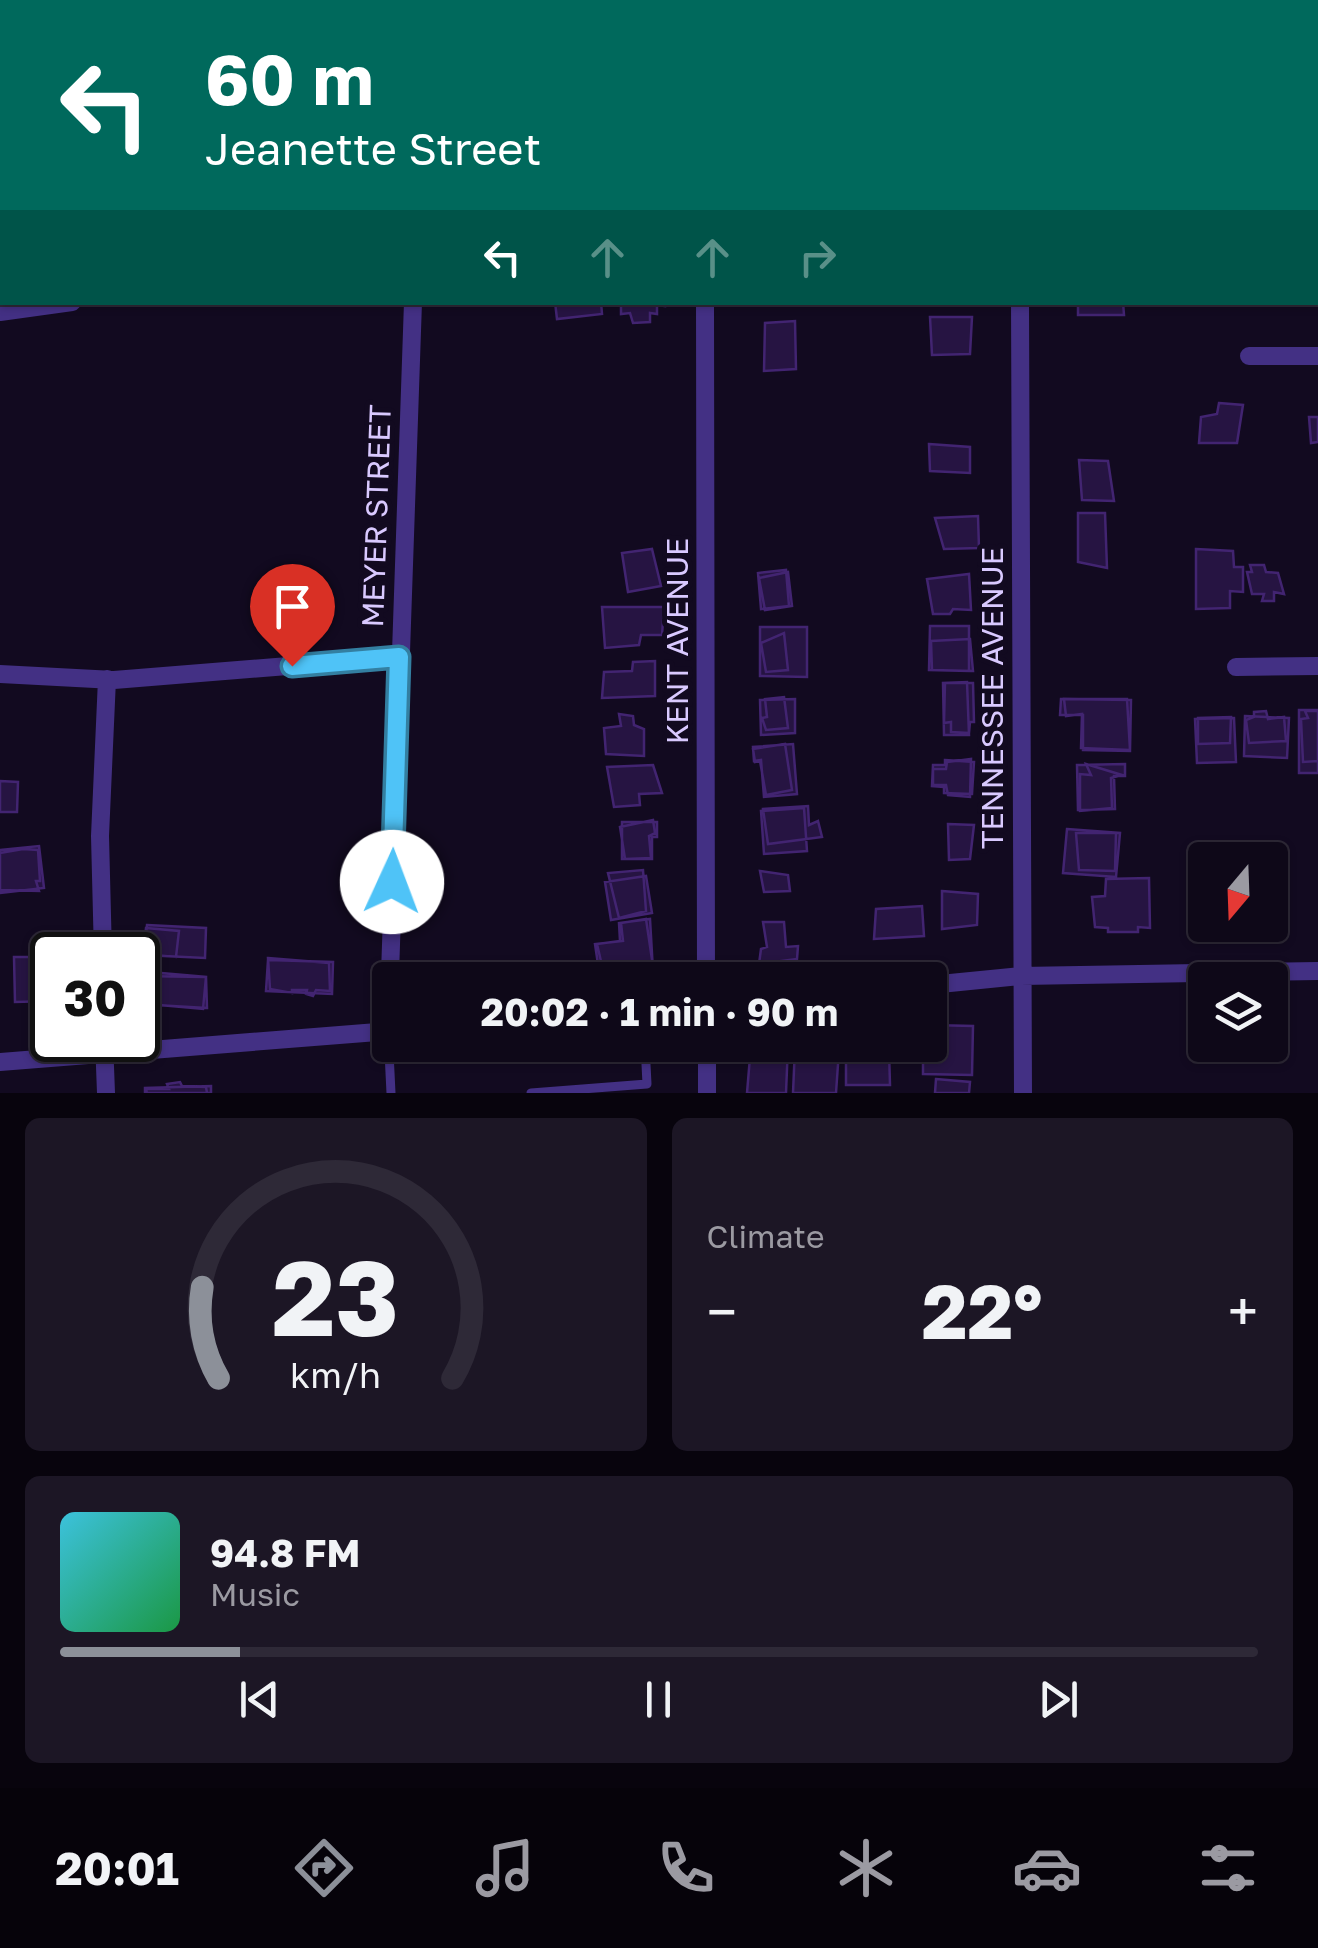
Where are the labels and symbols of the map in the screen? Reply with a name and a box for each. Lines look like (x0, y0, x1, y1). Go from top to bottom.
street label: MEYER STREET (354, 404, 398, 628)
street label: KENT AVENUE (659, 538, 695, 744)
street label: TENNESSEE AVENUE (974, 547, 1010, 849)
pin (250, 564, 335, 667)
position arrow (340, 830, 444, 934)
north arrow (1188, 842, 1288, 942)
speed limit sign: 30 (30, 932, 160, 1062)

